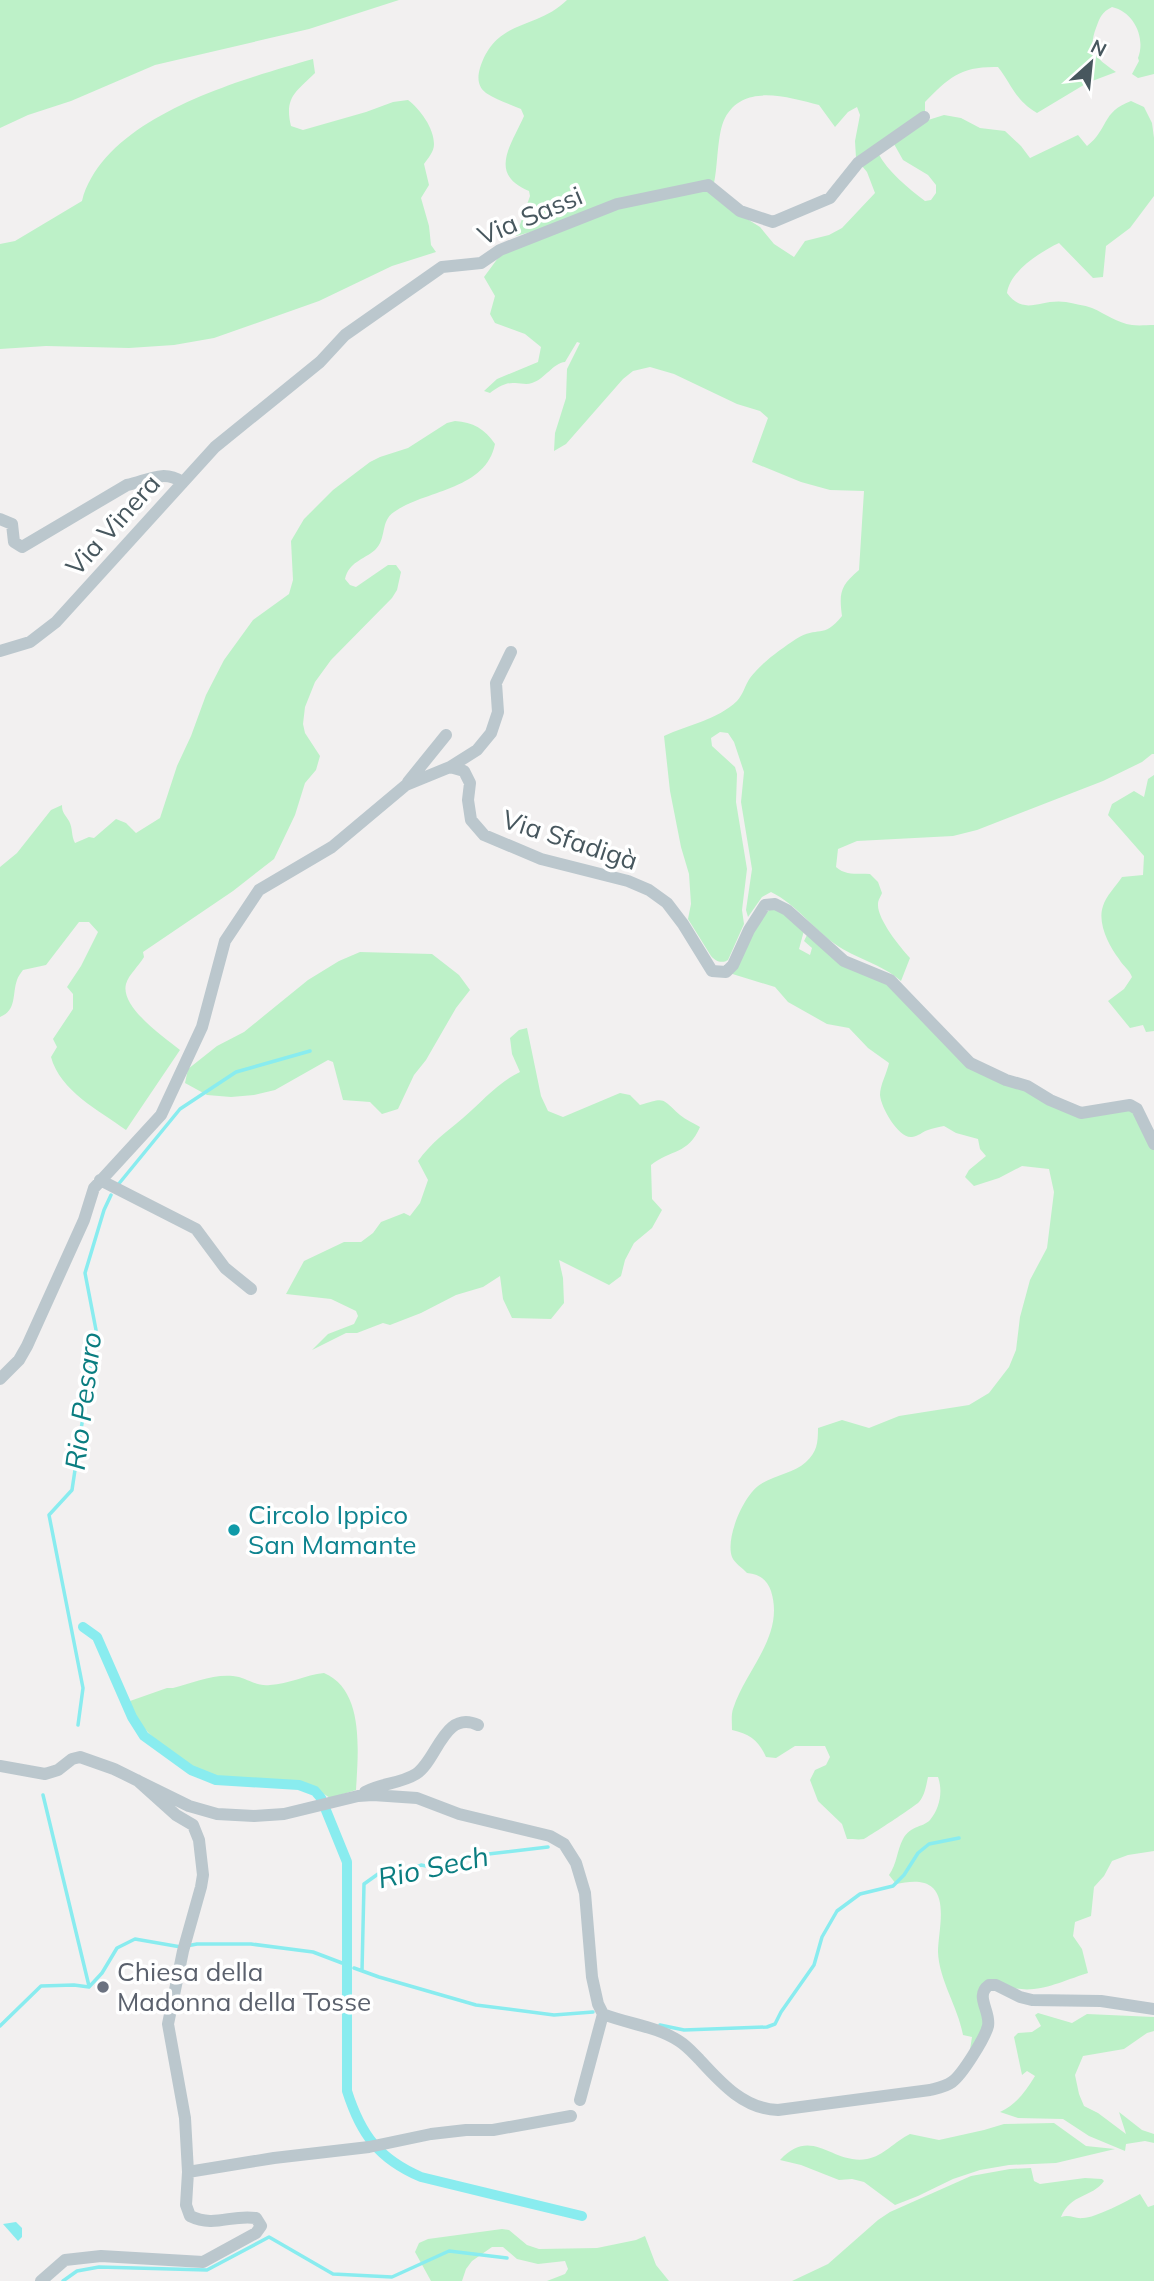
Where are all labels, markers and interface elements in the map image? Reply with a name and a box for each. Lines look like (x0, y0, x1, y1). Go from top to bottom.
north arrow (1056, 28, 1126, 98)
text: N (1087, 34, 1111, 62)
street label: Via Sassi (472, 179, 587, 252)
street label: Via Vinera (58, 467, 167, 582)
street label: Via Sfadigà (498, 802, 642, 877)
water label: Rio Pesaro (57, 1330, 108, 1472)
place label: Circolo Ippico San Mamante (248, 1498, 417, 1561)
marker: Circolo Ippico San Mamante (226, 1522, 242, 1538)
water label: Rio Sech (374, 1838, 491, 1895)
place label: Chiesa della Madonna della Tosse (117, 1955, 371, 2018)
marker: Chiesa della Madonna della Tosse (95, 1979, 111, 1995)

